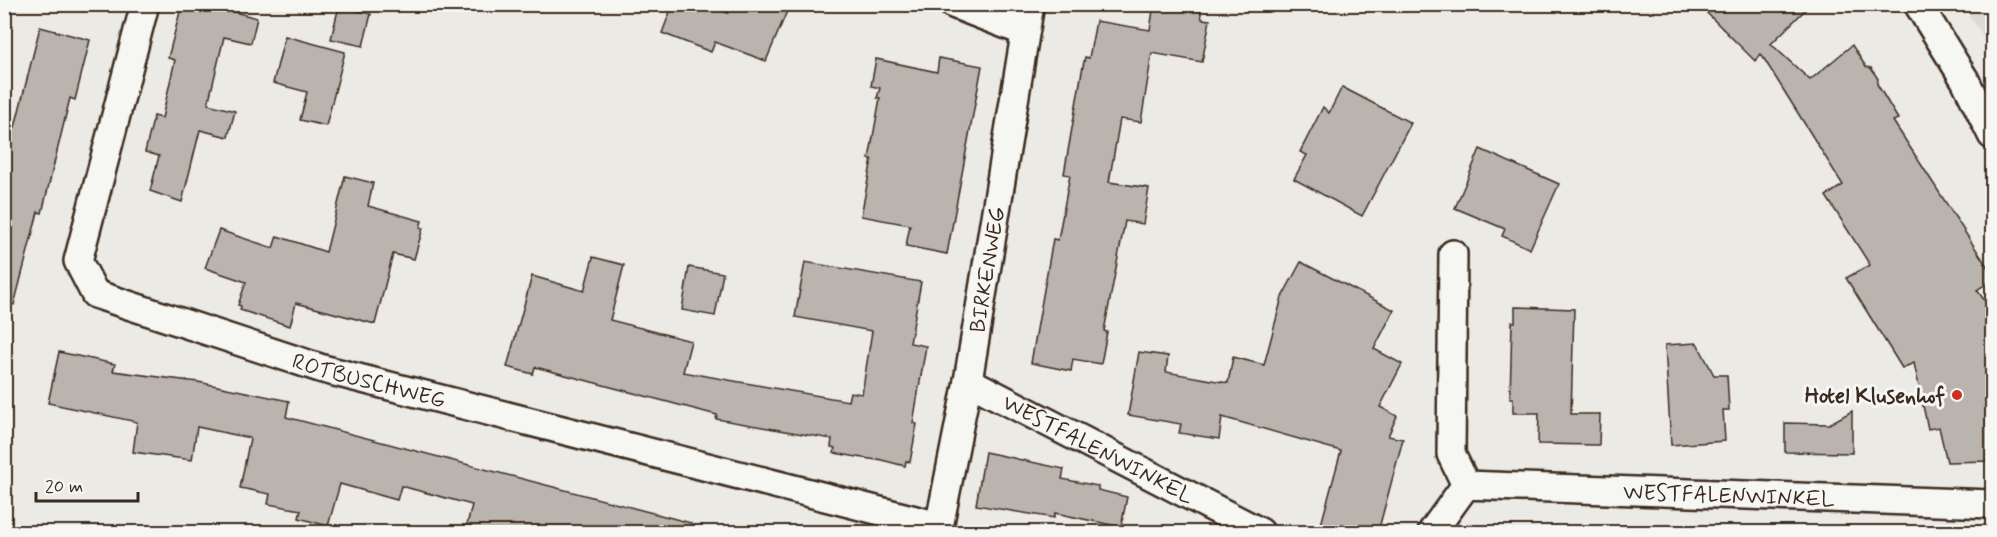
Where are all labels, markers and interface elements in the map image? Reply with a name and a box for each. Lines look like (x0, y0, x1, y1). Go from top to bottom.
street label: BIRKENWEG (964, 205, 1012, 335)
street label: ROTBUSCHWEG (288, 348, 448, 416)
place label: Hotel Klusenhof (1805, 383, 1946, 411)
marker: Hotel Klusenhof (1950, 388, 1964, 402)
street label: WESTFALENWINKEL (997, 389, 1198, 512)
scale bar (36, 465, 138, 503)
text: 20 m (45, 475, 83, 499)
street label: WESTFALENWINKEL (1623, 479, 1835, 514)

